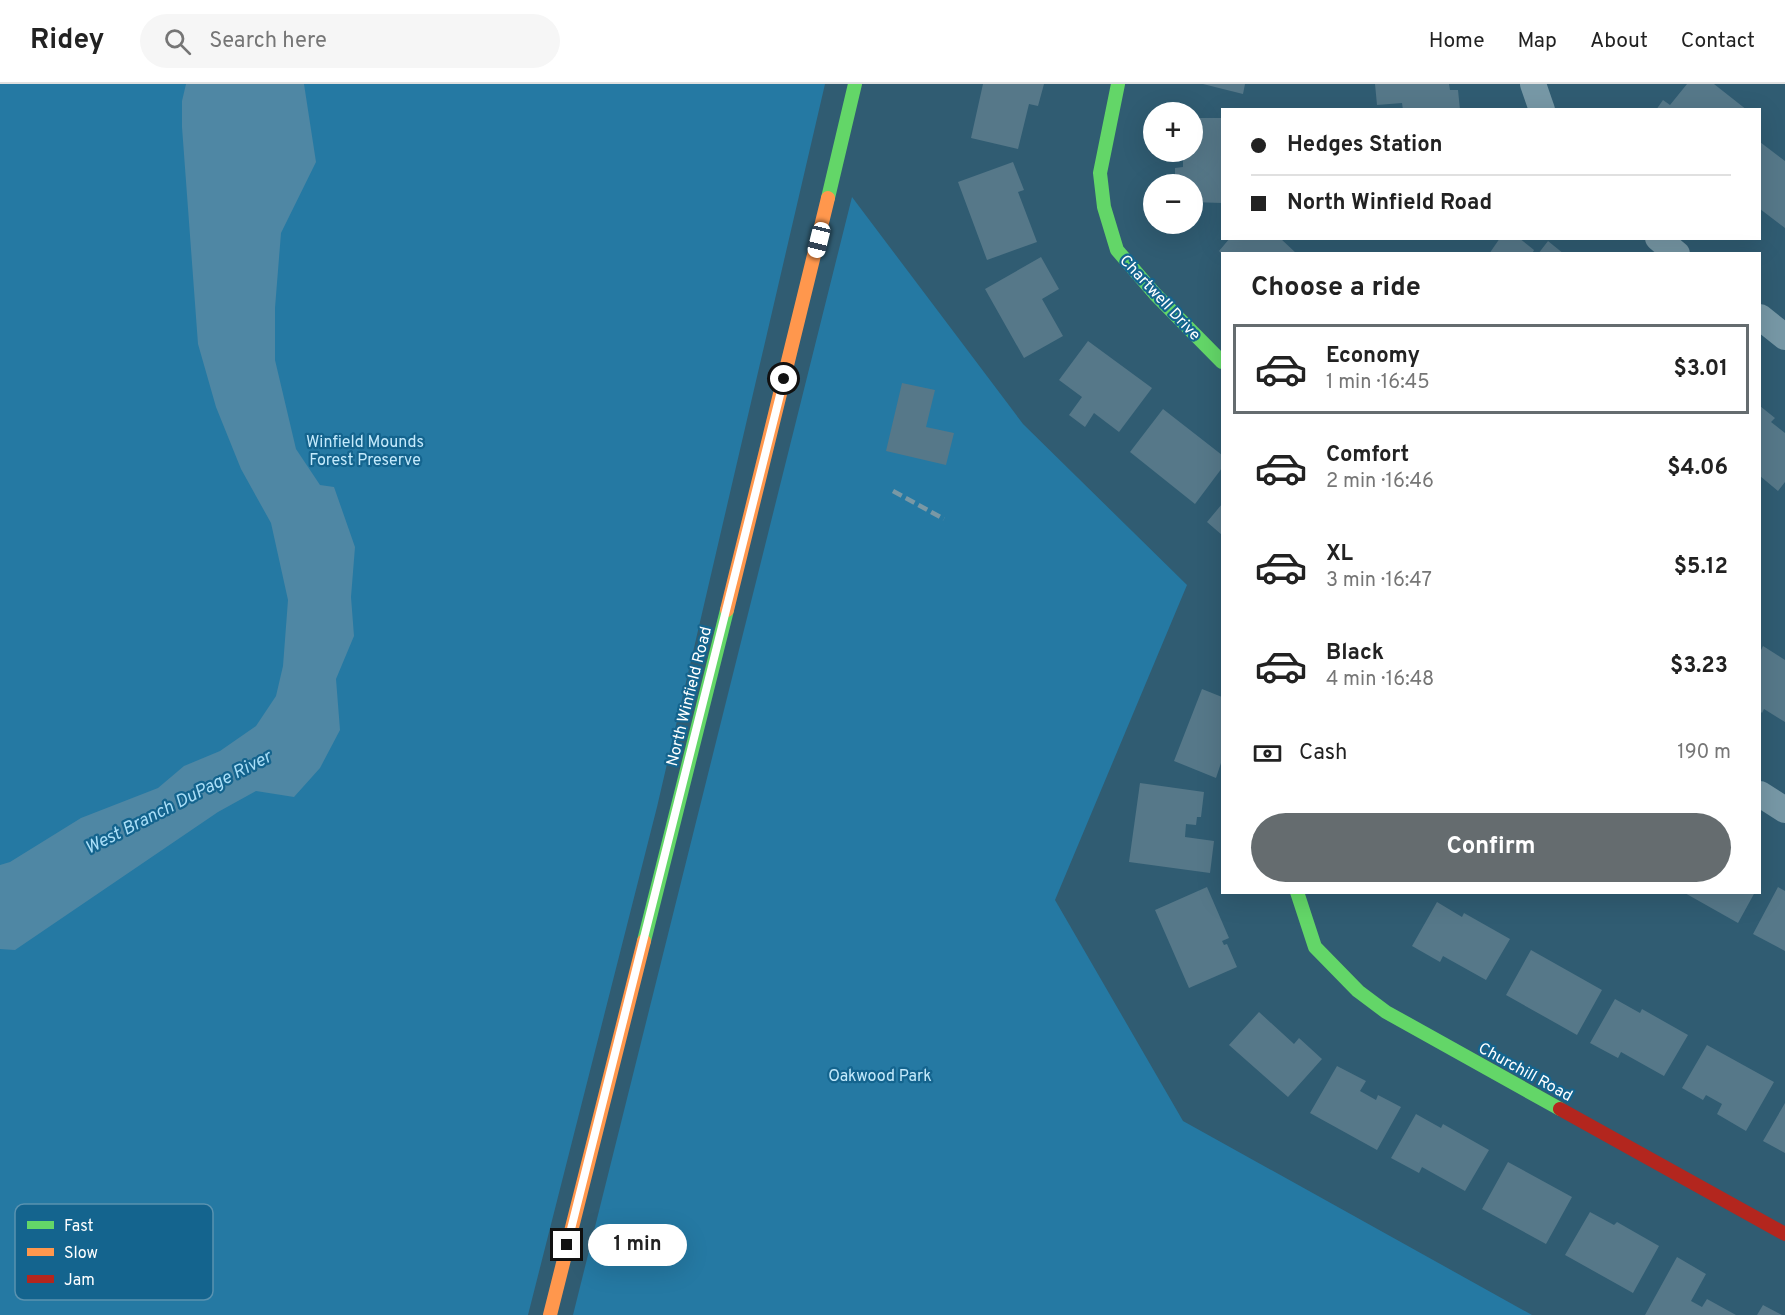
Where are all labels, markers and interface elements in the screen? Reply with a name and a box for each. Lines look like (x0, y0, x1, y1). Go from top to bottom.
search box (140, 14, 560, 68)
text: Ridey (30, 23, 104, 59)
icon: search (161, 25, 194, 58)
text: Search here (209, 28, 327, 55)
text: Home (1429, 28, 1485, 55)
text: Map (1518, 28, 1557, 55)
text: About (1590, 28, 1648, 55)
text: Contact (1681, 28, 1755, 55)
map controls (1143, 102, 1203, 234)
button: + (1143, 102, 1203, 162)
text: Hedges Station (1287, 132, 1443, 159)
button: − (1143, 174, 1203, 234)
text: North Winfield Road (1287, 190, 1492, 217)
car (806, 220, 832, 260)
street label: Chartwell Drive (1115, 251, 1204, 345)
text: Choose a ride (1251, 271, 1421, 305)
icon: car (1254, 342, 1308, 396)
text: Economy (1326, 343, 1420, 370)
text: $3.01 (1673, 356, 1728, 383)
route start (770, 365, 797, 392)
text: 1 min · 16:45 (1326, 370, 1430, 396)
park label: Winfield Mounds Forest Preserve (306, 433, 424, 471)
icon: car (1254, 441, 1308, 495)
text: Comfort (1326, 442, 1409, 469)
text: $4.06 (1667, 455, 1728, 482)
text: 2 min · 16:46 (1326, 469, 1434, 495)
icon: car (1254, 540, 1308, 594)
text: XL (1326, 541, 1353, 568)
text: $5.12 (1674, 554, 1728, 581)
text: 3 min · 16:47 (1326, 568, 1432, 594)
street label: North Winfield Road (663, 625, 717, 768)
icon: car (1254, 639, 1308, 693)
text: Black (1326, 640, 1384, 667)
text: $3.23 (1670, 653, 1728, 680)
text: 4 min · 16:48 (1326, 667, 1434, 693)
icon: cash (1251, 737, 1284, 770)
text: Cash (1299, 740, 1348, 767)
text: 190 m (1677, 740, 1731, 766)
water label: West Branch DuPage River (81, 745, 278, 860)
button: Confirm (1251, 813, 1731, 882)
street label: Churchill Road (1474, 1039, 1576, 1107)
park label: Oakwood Park (828, 1067, 932, 1087)
legend (15, 1204, 213, 1300)
text: Fast (64, 1217, 94, 1237)
callout: 1 min (588, 1224, 687, 1266)
route end (553, 1231, 580, 1258)
text: 1 min (613, 1232, 662, 1258)
text: Slow (64, 1244, 98, 1264)
text: Jam (64, 1271, 95, 1291)

